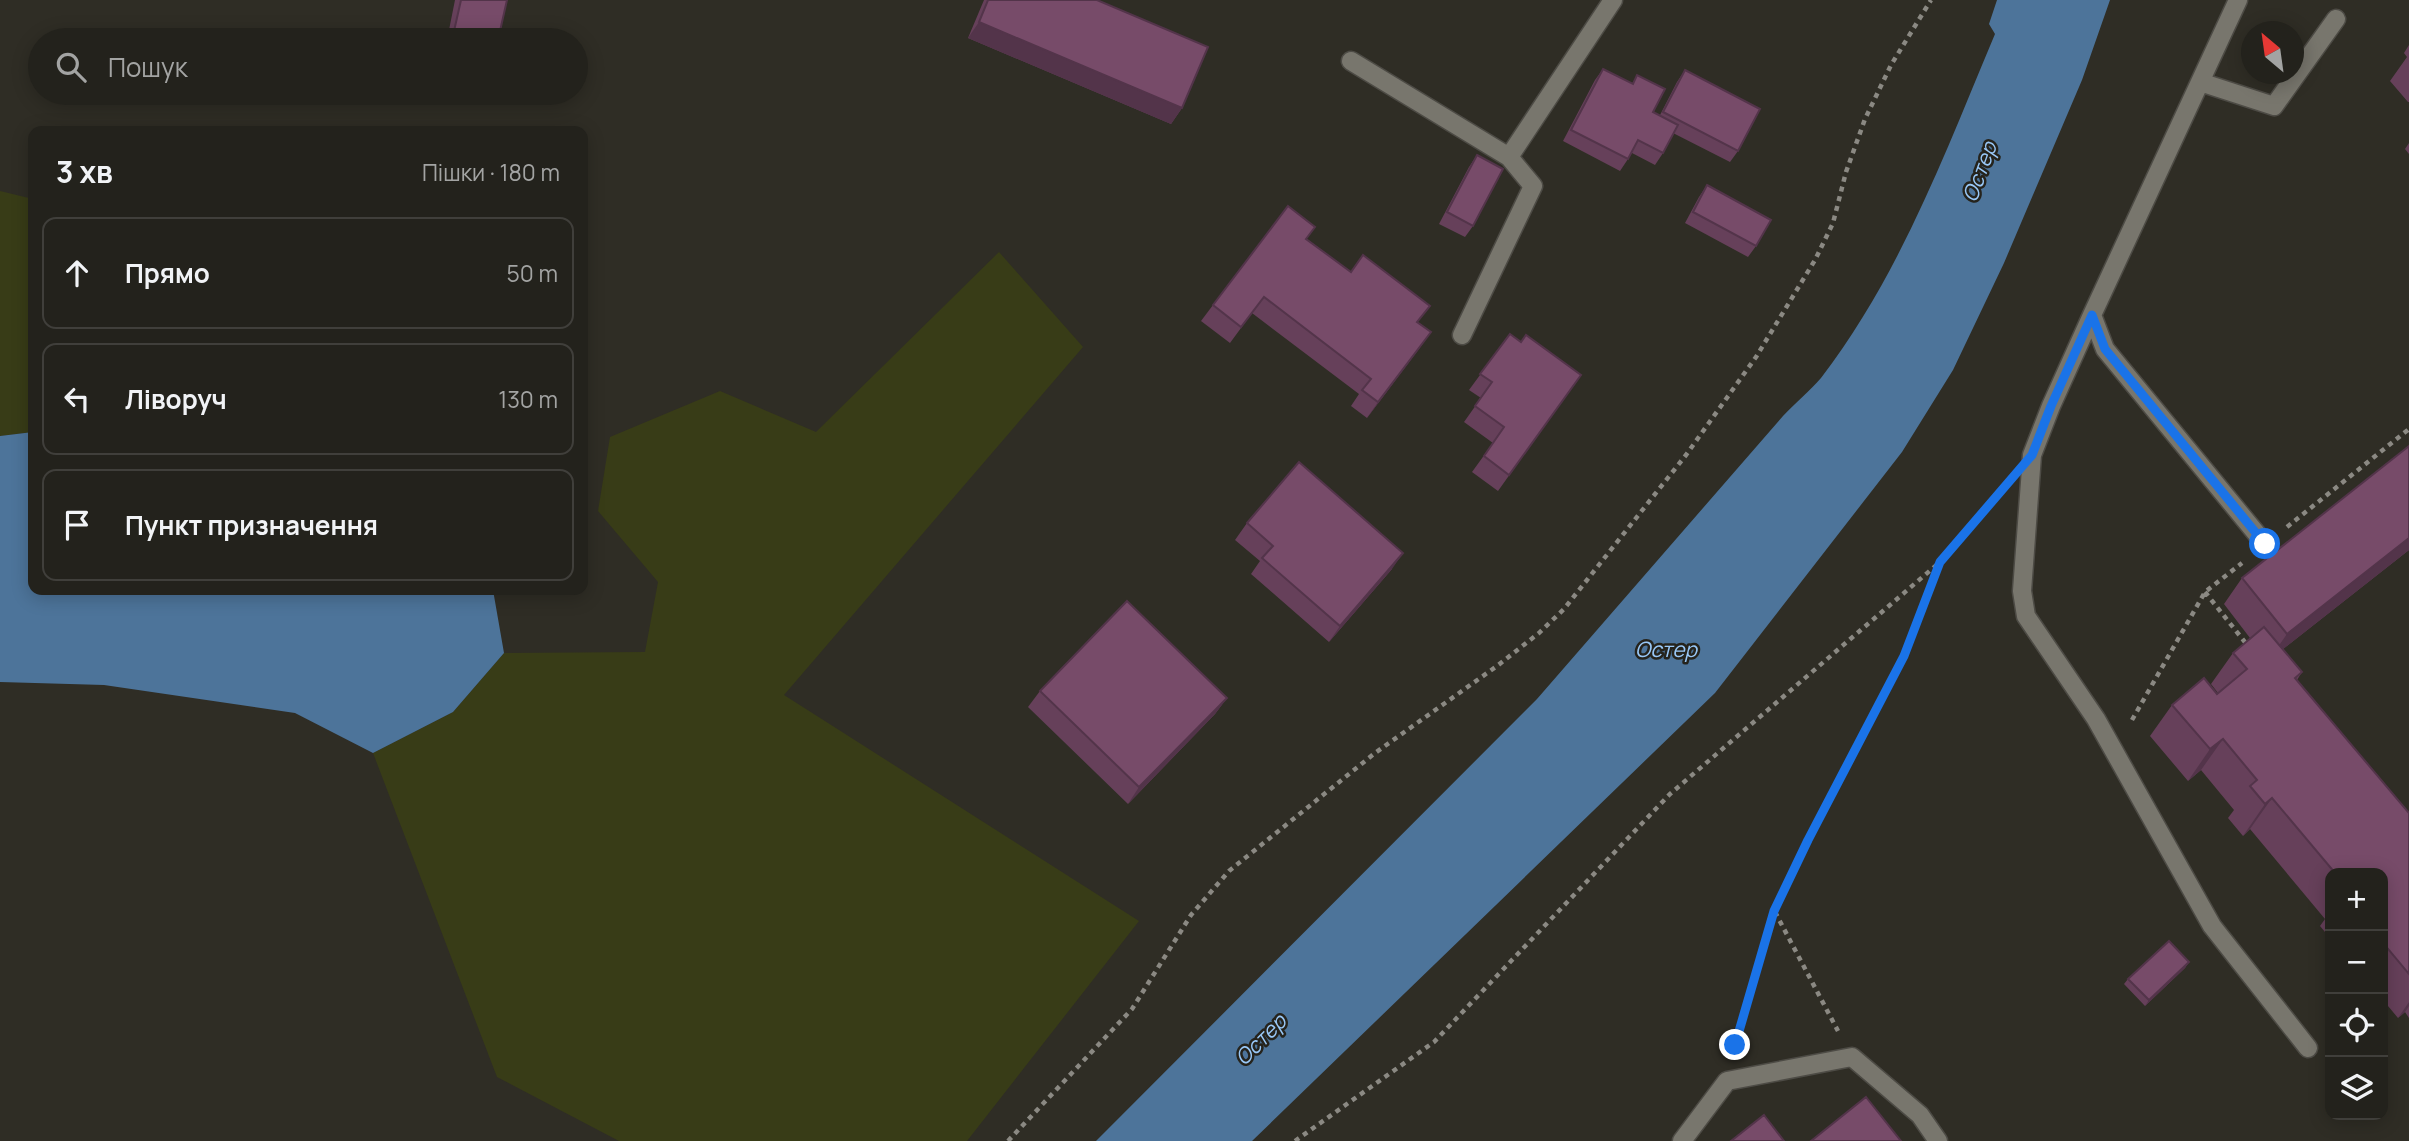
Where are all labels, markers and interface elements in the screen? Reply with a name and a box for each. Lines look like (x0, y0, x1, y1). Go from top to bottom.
north arrow (2241, 21, 2304, 84)
search box (28, 28, 588, 105)
icon: search (52, 48, 90, 86)
text: Пошук (108, 49, 188, 85)
water label: Остер (1955, 136, 2003, 206)
text: 3 хв (56, 151, 113, 192)
text: Пішки · 180 m (422, 156, 560, 188)
icon: ahead (58, 254, 96, 292)
text: Прямо (125, 255, 210, 291)
text: 50 m (507, 257, 558, 289)
icon: left (58, 380, 96, 418)
text: Ліворуч (125, 381, 227, 417)
text: 130 m (498, 383, 558, 415)
icon: arrive (58, 506, 96, 544)
text: Пункт призначення (125, 507, 378, 543)
route start (2249, 528, 2280, 559)
water label: Остер (1635, 635, 1699, 663)
map controls (2325, 868, 2388, 1120)
button: + (2325, 868, 2388, 931)
button: − (2325, 931, 2388, 994)
button: locate (2325, 994, 2388, 1057)
water label: Остер (1229, 1006, 1293, 1071)
route end (1719, 1029, 1750, 1060)
button: layers (2325, 1057, 2388, 1120)

